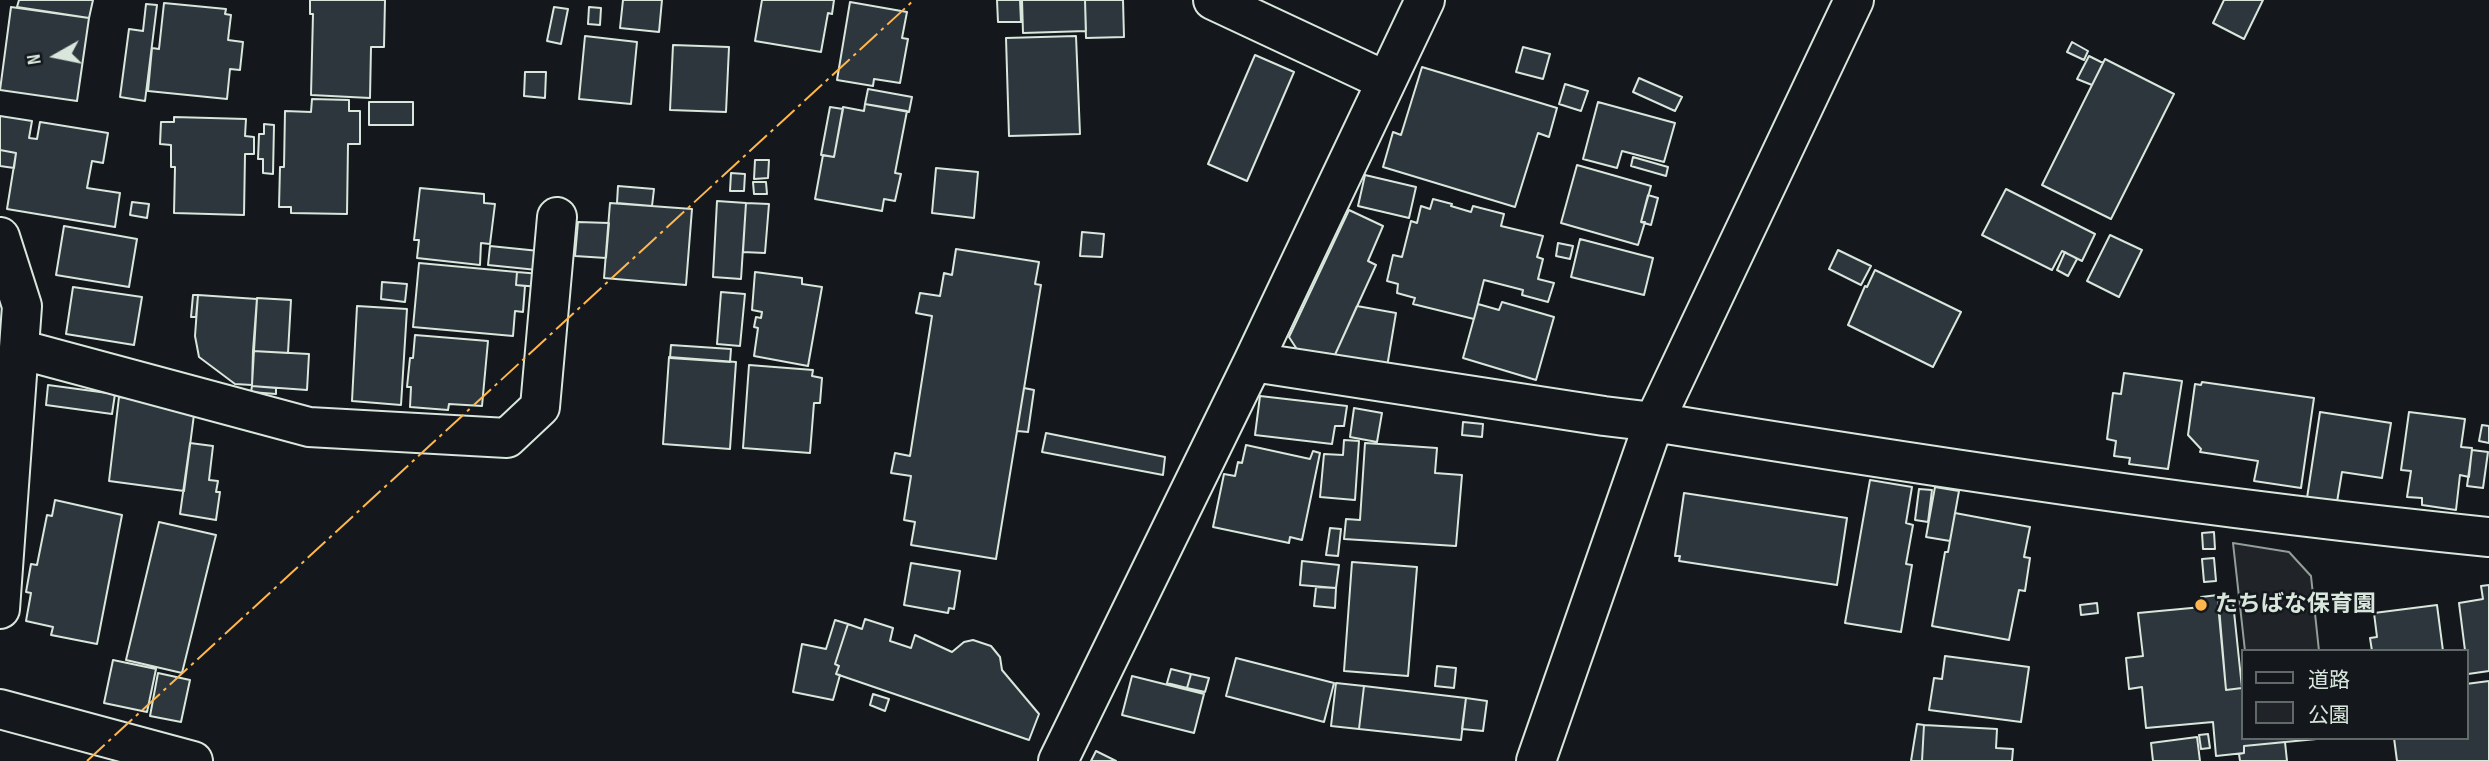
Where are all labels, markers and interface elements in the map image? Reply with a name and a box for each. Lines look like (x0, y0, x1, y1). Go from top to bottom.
north arrow (21, 21, 91, 91)
text: N (23, 53, 47, 66)
place label: たちばな保育園 (2215, 591, 2376, 619)
marker: たちばな保育園 (2193, 597, 2209, 613)
legend (2240, 649, 2468, 740)
text: 道路 (2308, 668, 2350, 693)
text: 公園 (2308, 703, 2350, 728)

